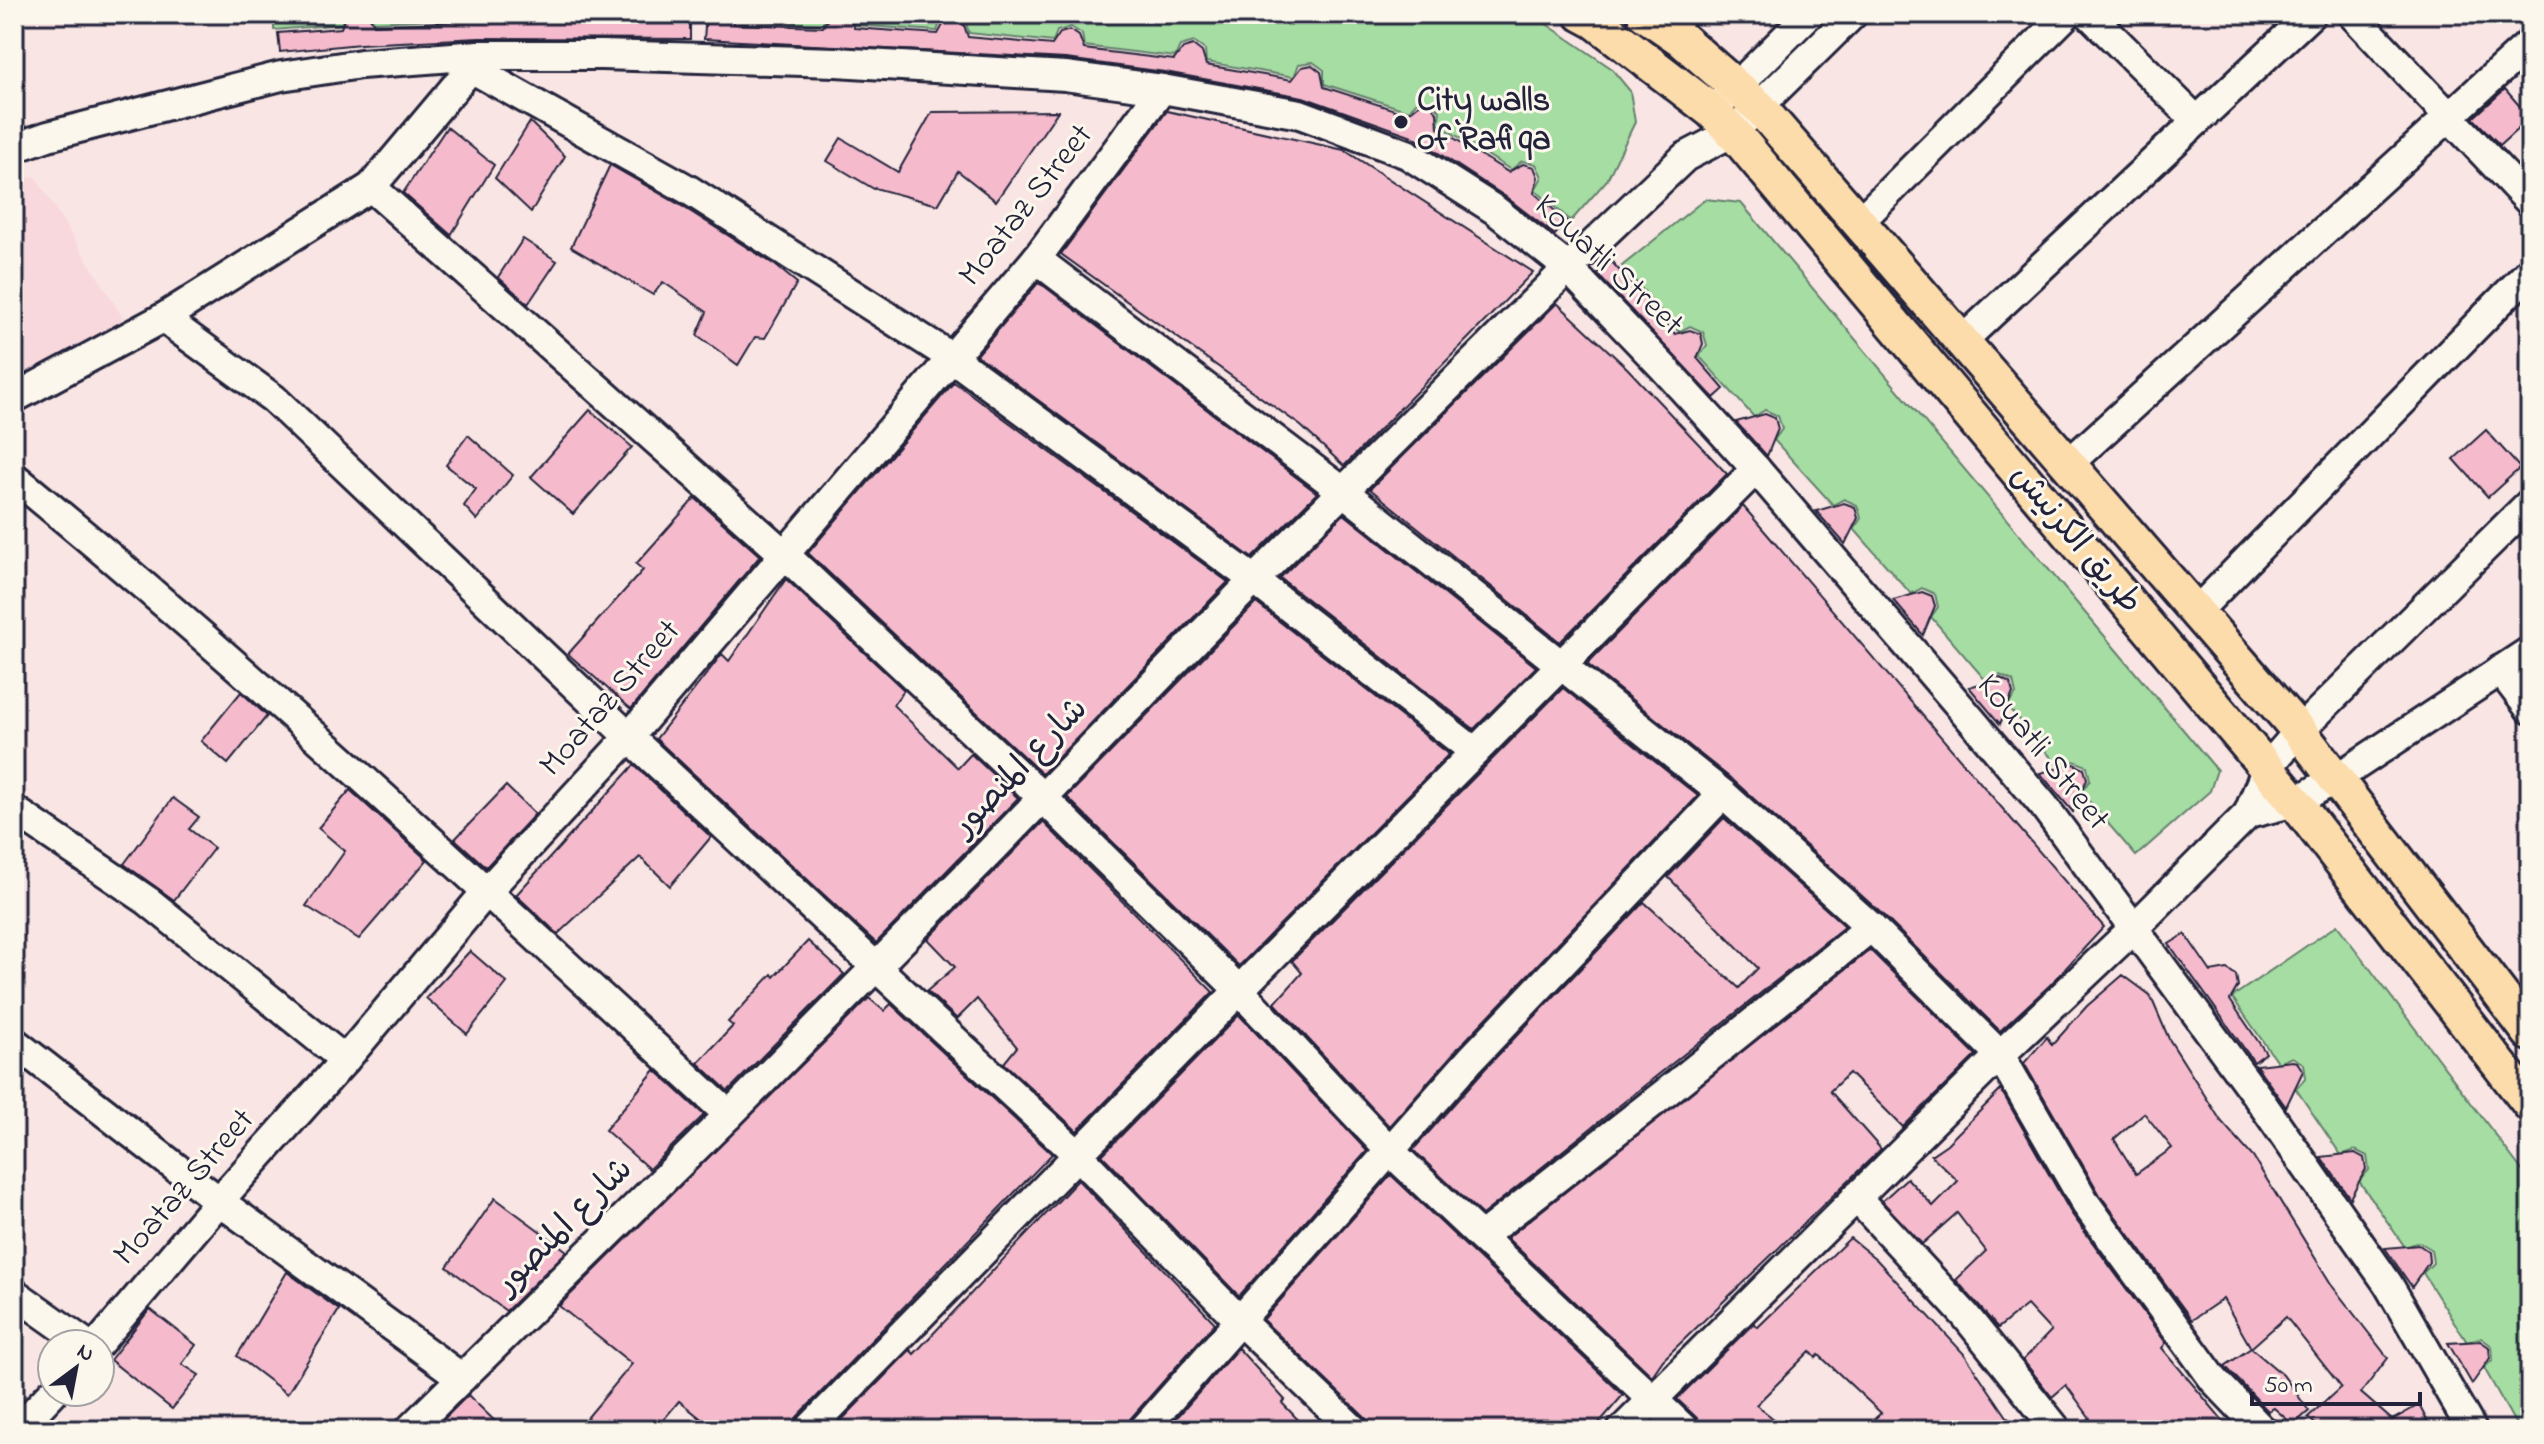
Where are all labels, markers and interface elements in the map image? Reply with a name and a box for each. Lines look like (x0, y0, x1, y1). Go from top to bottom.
place label: City walls of Rafiqa (1417, 77, 1551, 166)
marker: City walls of Rafiqa (1392, 113, 1410, 131)
street label: Moataz Street (947, 114, 1107, 298)
street label: Kouatli Street (1522, 183, 1694, 349)
street label: طريق الكرنيش (1997, 454, 2153, 626)
street label: Moataz Street (528, 609, 694, 789)
street label: Kouatli Street (1963, 664, 2121, 842)
street label: شارع المنصور (939, 687, 1101, 851)
street label: Moataz Street (102, 1098, 268, 1278)
street label: شارع المنصور (482, 1146, 646, 1310)
north arrow (36, 1328, 116, 1408)
text: N (70, 1336, 100, 1371)
scale bar (2252, 1356, 2420, 1406)
text: 50 m (2264, 1369, 2313, 1404)

